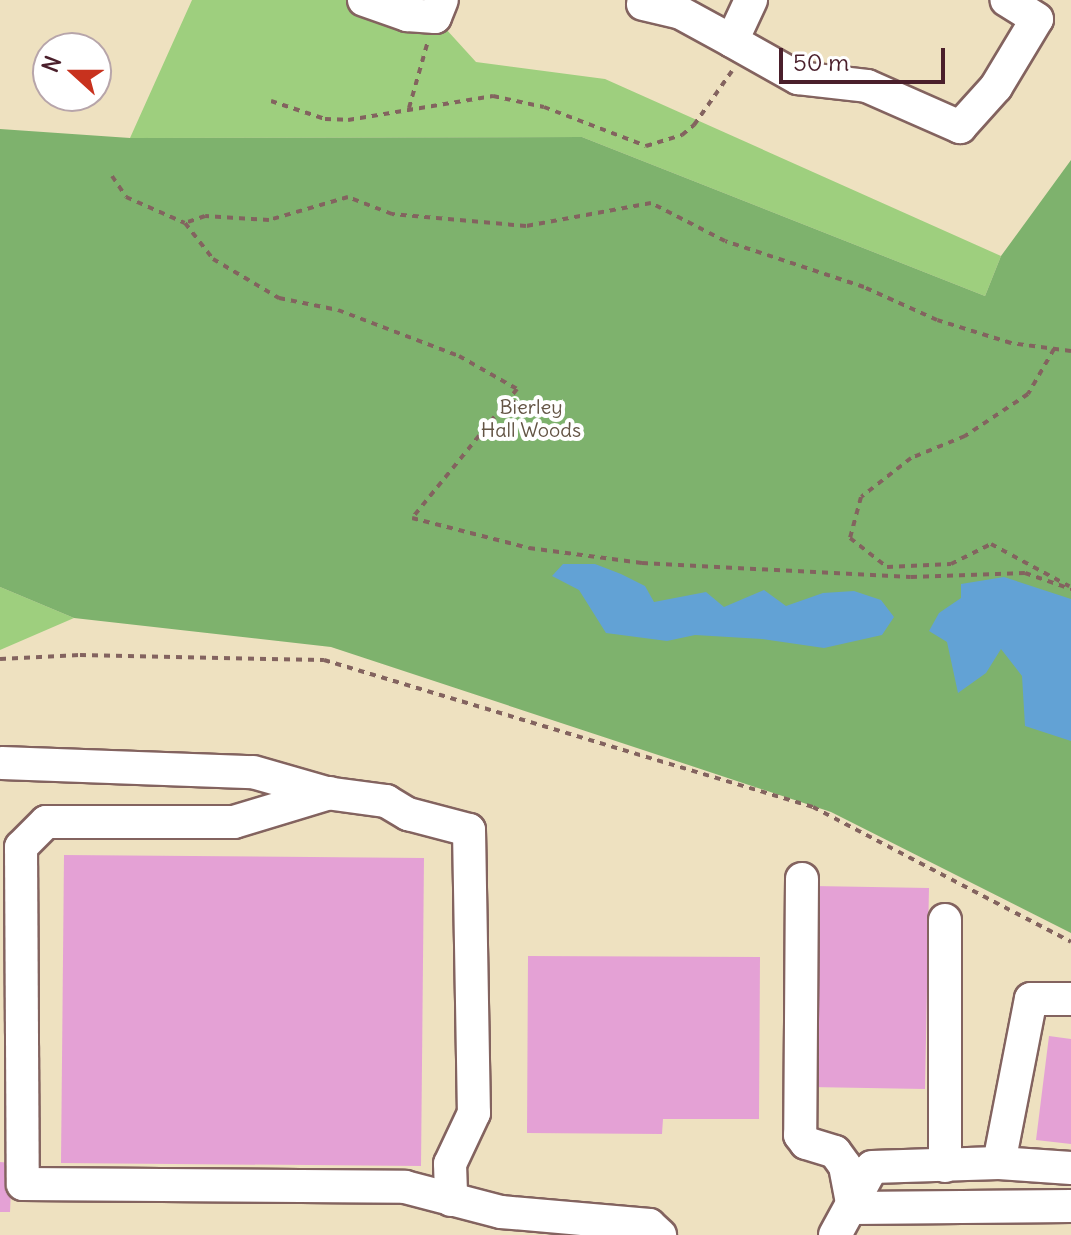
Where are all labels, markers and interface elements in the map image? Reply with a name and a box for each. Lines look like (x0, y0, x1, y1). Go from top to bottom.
north arrow (32, 32, 112, 112)
scale bar (783, 32, 949, 82)
text: 50 m (793, 47, 849, 77)
text: N (36, 52, 67, 76)
park label: Bierley Hall Woods (481, 395, 581, 442)

